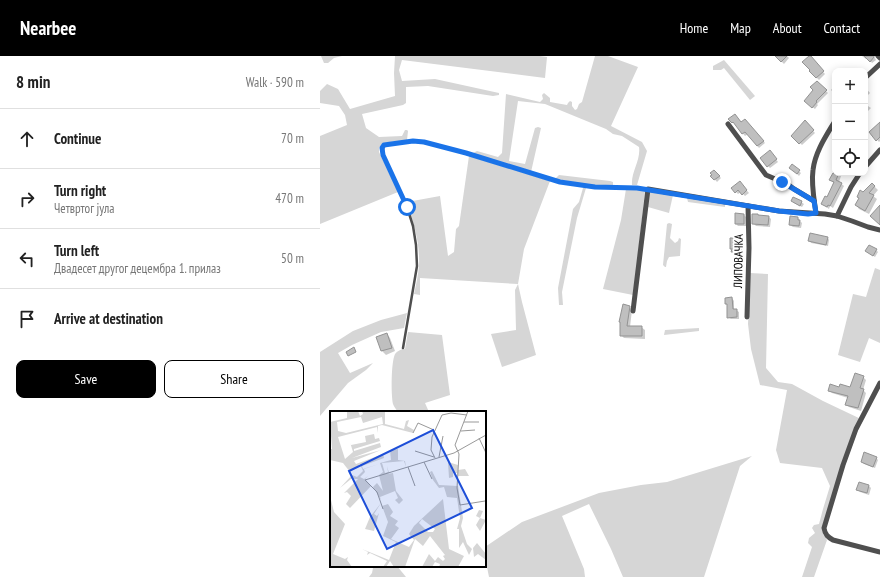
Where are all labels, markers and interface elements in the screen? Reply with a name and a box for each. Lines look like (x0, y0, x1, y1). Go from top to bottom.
text: Nearbee (20, 16, 77, 40)
text: Home (680, 19, 708, 37)
text: Map (730, 19, 751, 37)
text: About (773, 19, 802, 37)
text: Contact (824, 19, 860, 37)
map controls (832, 68, 868, 176)
button: + (832, 68, 868, 104)
text: 8 min (16, 71, 50, 93)
text: Walk · 590 m (246, 74, 304, 91)
button: − (832, 104, 868, 140)
icon: ahead (16, 128, 38, 150)
text: Continue (54, 129, 101, 148)
text: 70 m (281, 130, 304, 147)
button: locate (832, 140, 868, 176)
route end (773, 173, 791, 191)
text: Turn right (54, 181, 106, 200)
icon: right (16, 188, 38, 210)
text: 470 m (275, 190, 304, 207)
route start (398, 198, 416, 216)
text: Четвртог јула (54, 200, 115, 217)
street label: ЛИПОВАЧКА (730, 233, 746, 289)
text: Turn left (54, 241, 99, 260)
icon: left (16, 248, 38, 270)
text: 50 m (281, 250, 304, 267)
text: Двадесет другог децембра 1. прилаз (54, 260, 221, 277)
icon: arrive (16, 308, 38, 330)
text: Arrive at destination (54, 309, 163, 328)
button: Save (16, 360, 156, 398)
button: Share (164, 360, 304, 398)
inset map (330, 411, 486, 567)

